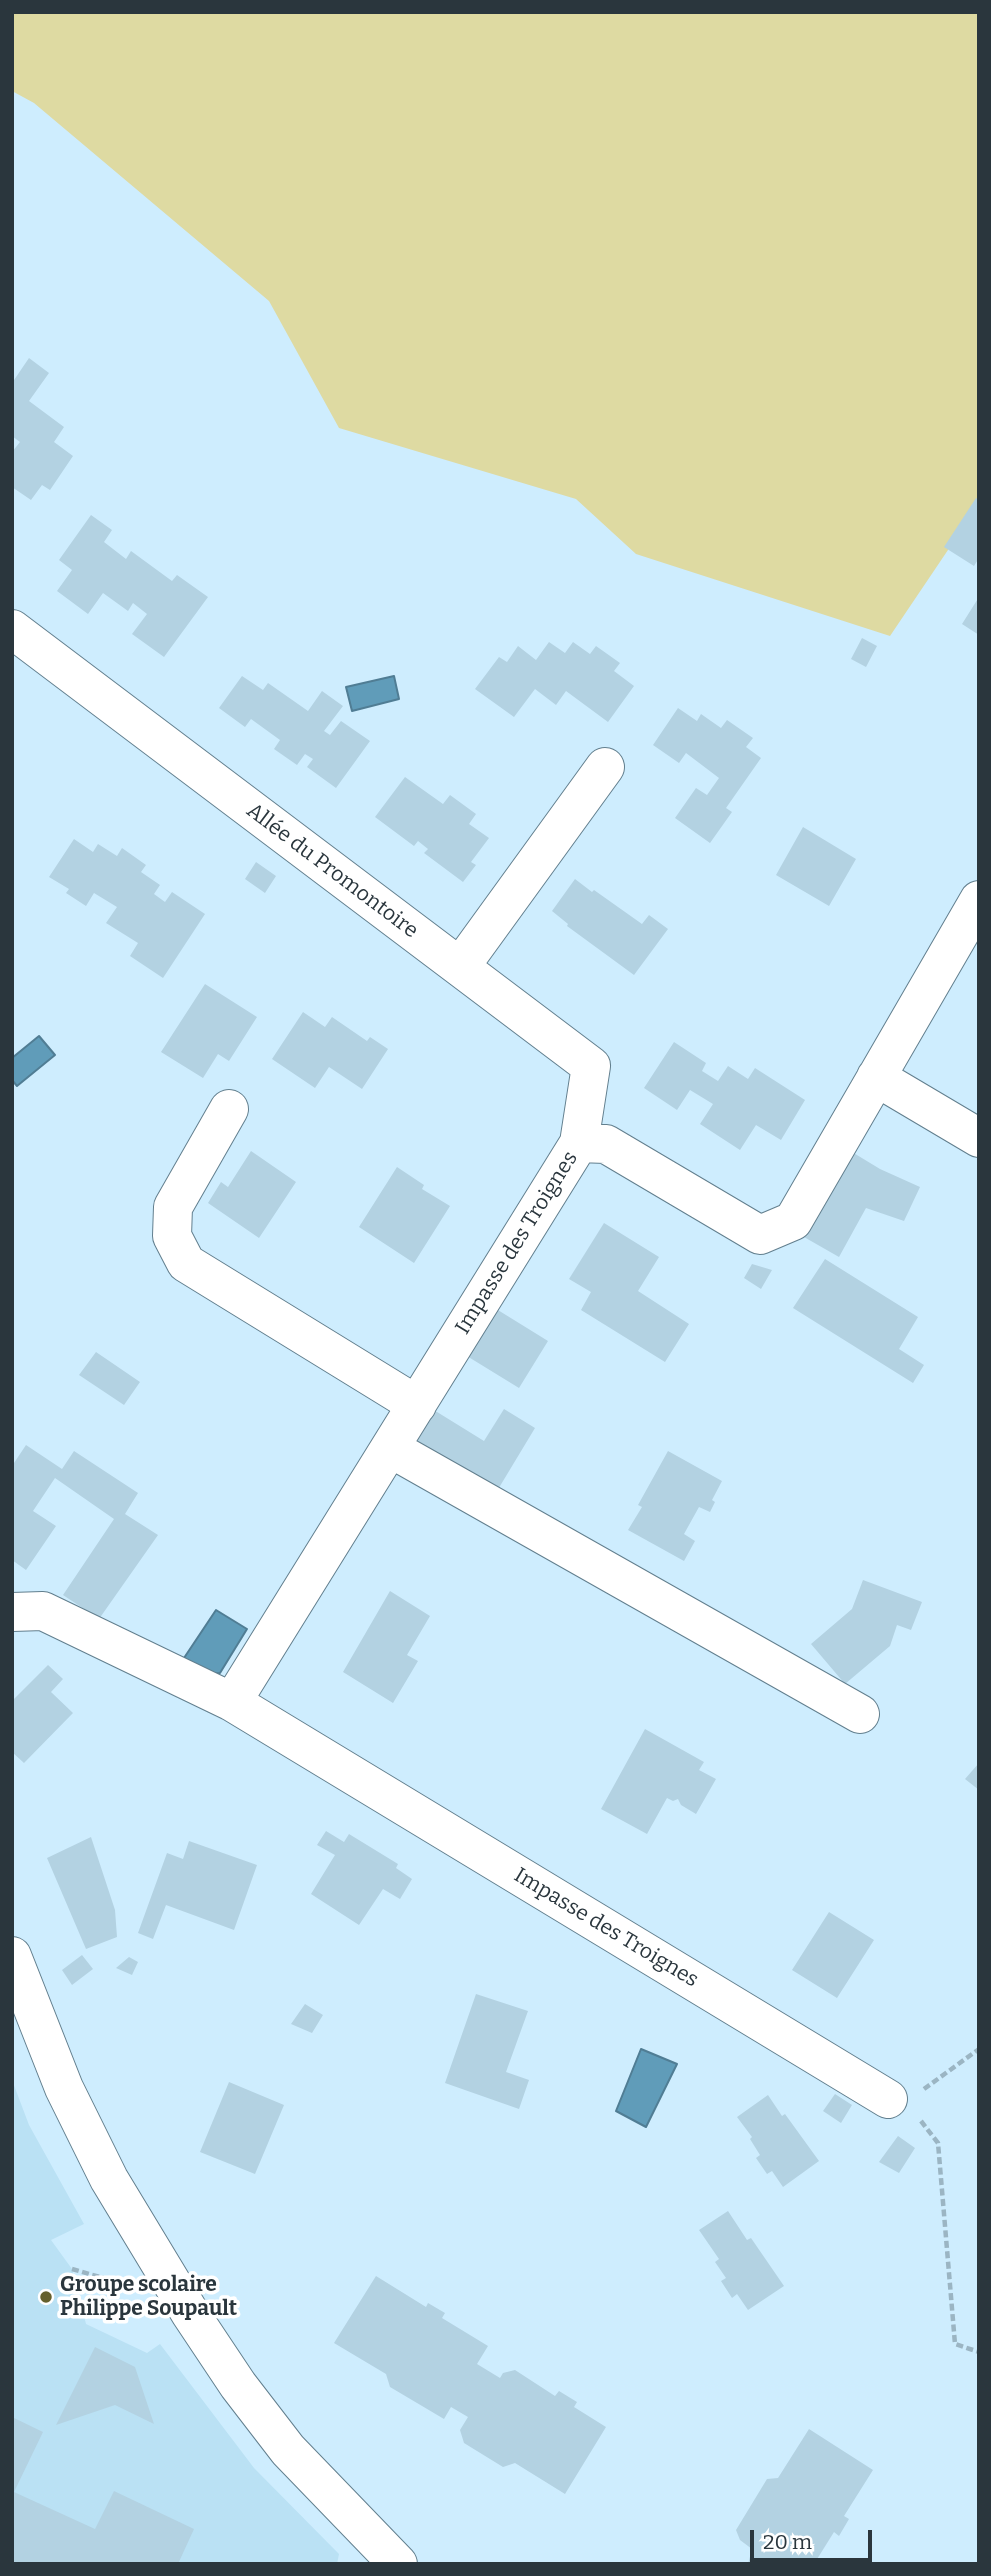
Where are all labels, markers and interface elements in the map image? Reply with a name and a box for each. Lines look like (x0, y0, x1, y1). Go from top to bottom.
street label: Allée du Promontoire (241, 798, 423, 944)
street label: Impasse des Troignes (451, 1147, 583, 1339)
street label: Impasse des Troignes (509, 1863, 703, 1993)
place label: Groupe scolaire Philippe Soupault (60, 2272, 237, 2322)
marker: Groupe scolaire Philippe Soupault (38, 2289, 54, 2305)
scale bar (753, 2516, 876, 2560)
text: 20 m (763, 2529, 812, 2555)

